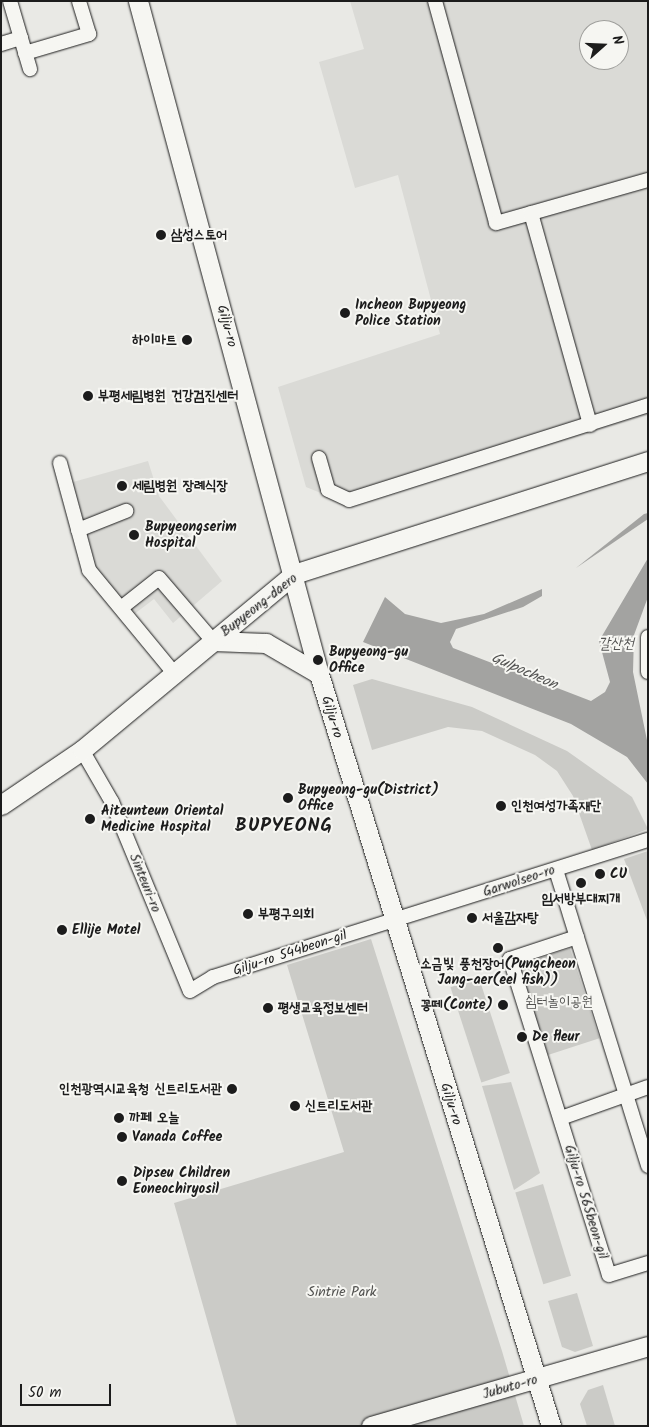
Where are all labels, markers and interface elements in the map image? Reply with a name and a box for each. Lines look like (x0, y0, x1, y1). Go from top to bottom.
north arrow (579, 20, 629, 70)
text: N (605, 32, 629, 48)
place label: 삼성스토어 (171, 227, 227, 243)
marker: 삼성스토어 (155, 229, 167, 241)
place label: Incheon Bupyeong Police Station (355, 297, 466, 330)
street label: Gilju-ro (213, 303, 241, 349)
marker: Incheon Bupyeong Police Station (339, 307, 351, 319)
place label: 하이마트 (132, 332, 177, 348)
marker: 하이마트 (181, 334, 193, 346)
place label: 부평세림병원 건강검진센터 (98, 388, 239, 404)
marker: 부평세림병원 건강검진센터 (82, 390, 94, 402)
place label: 세림병원 장례식장 (132, 478, 228, 494)
marker: 세림병원 장례식장 (116, 480, 128, 492)
place label: Bupyeongserim Hospital (145, 519, 237, 552)
marker: Bupyeongserim Hospital (127, 528, 141, 542)
street label: Bupyeong-daero (217, 570, 301, 640)
water label: 갈산천 (598, 636, 634, 654)
place label: Bupyeong-gu Office (329, 644, 408, 676)
water label: Gulpocheon (488, 649, 560, 695)
marker: Bupyeong-gu Office (311, 653, 325, 667)
street label: Gilju-ro (318, 694, 346, 740)
place label: Bupyeong-gu(District) Office (298, 782, 439, 814)
marker: Bupyeong-gu(District) Office (282, 792, 294, 804)
place label: 인천여성가족재단 (511, 798, 601, 814)
marker: 인천여성가족재단 (495, 800, 507, 812)
place label: Aiteunteun Oriental Medicine Hospital (101, 803, 223, 836)
marker: Aiteunteun Oriental Medicine Hospital (83, 812, 97, 826)
district label: BUPYEONG (234, 816, 334, 838)
street label: Sinteuri-ro (126, 851, 164, 915)
street label: Garwolseo-ro (481, 861, 557, 901)
place label: CU (610, 866, 627, 882)
marker: CU (594, 868, 606, 880)
marker: 임서방부대찌개 (575, 877, 587, 889)
place label: 임서방부대찌개 (542, 891, 620, 907)
place label: 부평구의회 (258, 906, 314, 922)
marker: 부평구의회 (242, 908, 254, 920)
place label: 서울감자탕 (482, 910, 538, 926)
marker: 서울감자탕 (466, 912, 478, 924)
place label: Ellije Motel (72, 922, 141, 938)
marker: Ellije Motel (56, 924, 68, 936)
street label: Gilju-ro 544beon-gil (231, 927, 349, 979)
marker: 소금빛 풍천장어(Pungcheon Jang-aer(eel fish)) (492, 942, 504, 954)
place label: 소금빛 풍천장어(Pungcheon Jang-aer(eel fish)) (420, 956, 576, 989)
park label: 쉼터놀이공원 (525, 994, 593, 1010)
place label: 꽁떼(Conte) (420, 997, 493, 1013)
marker: 꽁떼(Conte) (497, 999, 509, 1011)
place label: 평생교육정보센터 (278, 1000, 368, 1016)
marker: 평생교육정보센터 (262, 1002, 274, 1014)
place label: De fleur (532, 1029, 579, 1045)
marker: De fleur (516, 1031, 528, 1043)
place label: 인천광역시교육청 신트리도서관 (59, 1081, 222, 1097)
street label: Gilju-ro (437, 1081, 465, 1127)
marker: 인천광역시교육청 신트리도서관 (226, 1083, 238, 1095)
place label: 신트리도서관 (305, 1098, 373, 1114)
marker: 신트리도서관 (289, 1100, 301, 1112)
place label: 까페 오늘 (129, 1110, 179, 1126)
marker: 까페 오늘 (113, 1112, 125, 1124)
place label: Vanada Coffee (132, 1129, 222, 1145)
marker: Vanada Coffee (116, 1131, 128, 1143)
street label: Gilju-ro 565beon-gil (561, 1143, 611, 1261)
place label: Dipseu Children Eoneochiryosil (133, 1165, 230, 1198)
marker: Dipseu Children Eoneochiryosil (115, 1174, 129, 1188)
park label: Sintrie Park (308, 1284, 376, 1300)
street label: Jubuto-ro (481, 1371, 539, 1403)
scale bar (22, 1374, 114, 1406)
text: 50 m (28, 1381, 62, 1405)

